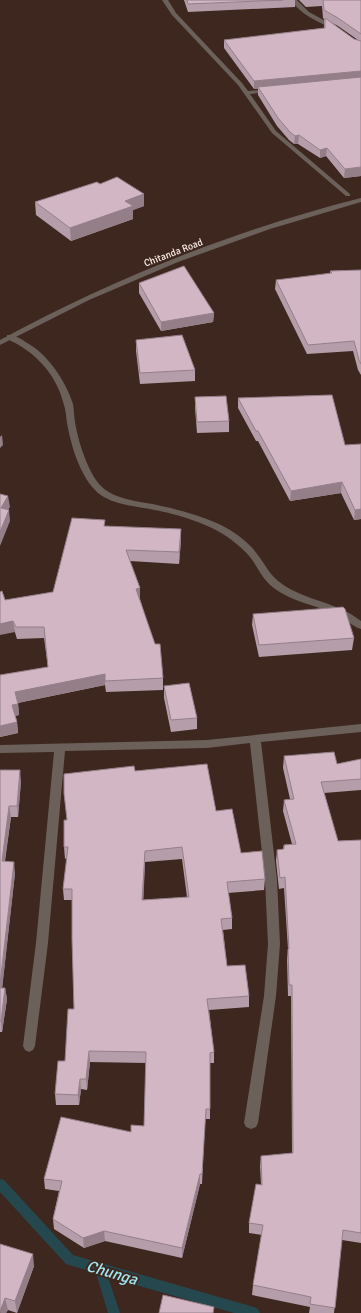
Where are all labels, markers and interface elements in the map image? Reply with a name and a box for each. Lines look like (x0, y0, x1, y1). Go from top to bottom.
street label: Chitanda Road (142, 236, 205, 270)
water label: Chunga (84, 1256, 141, 1290)

